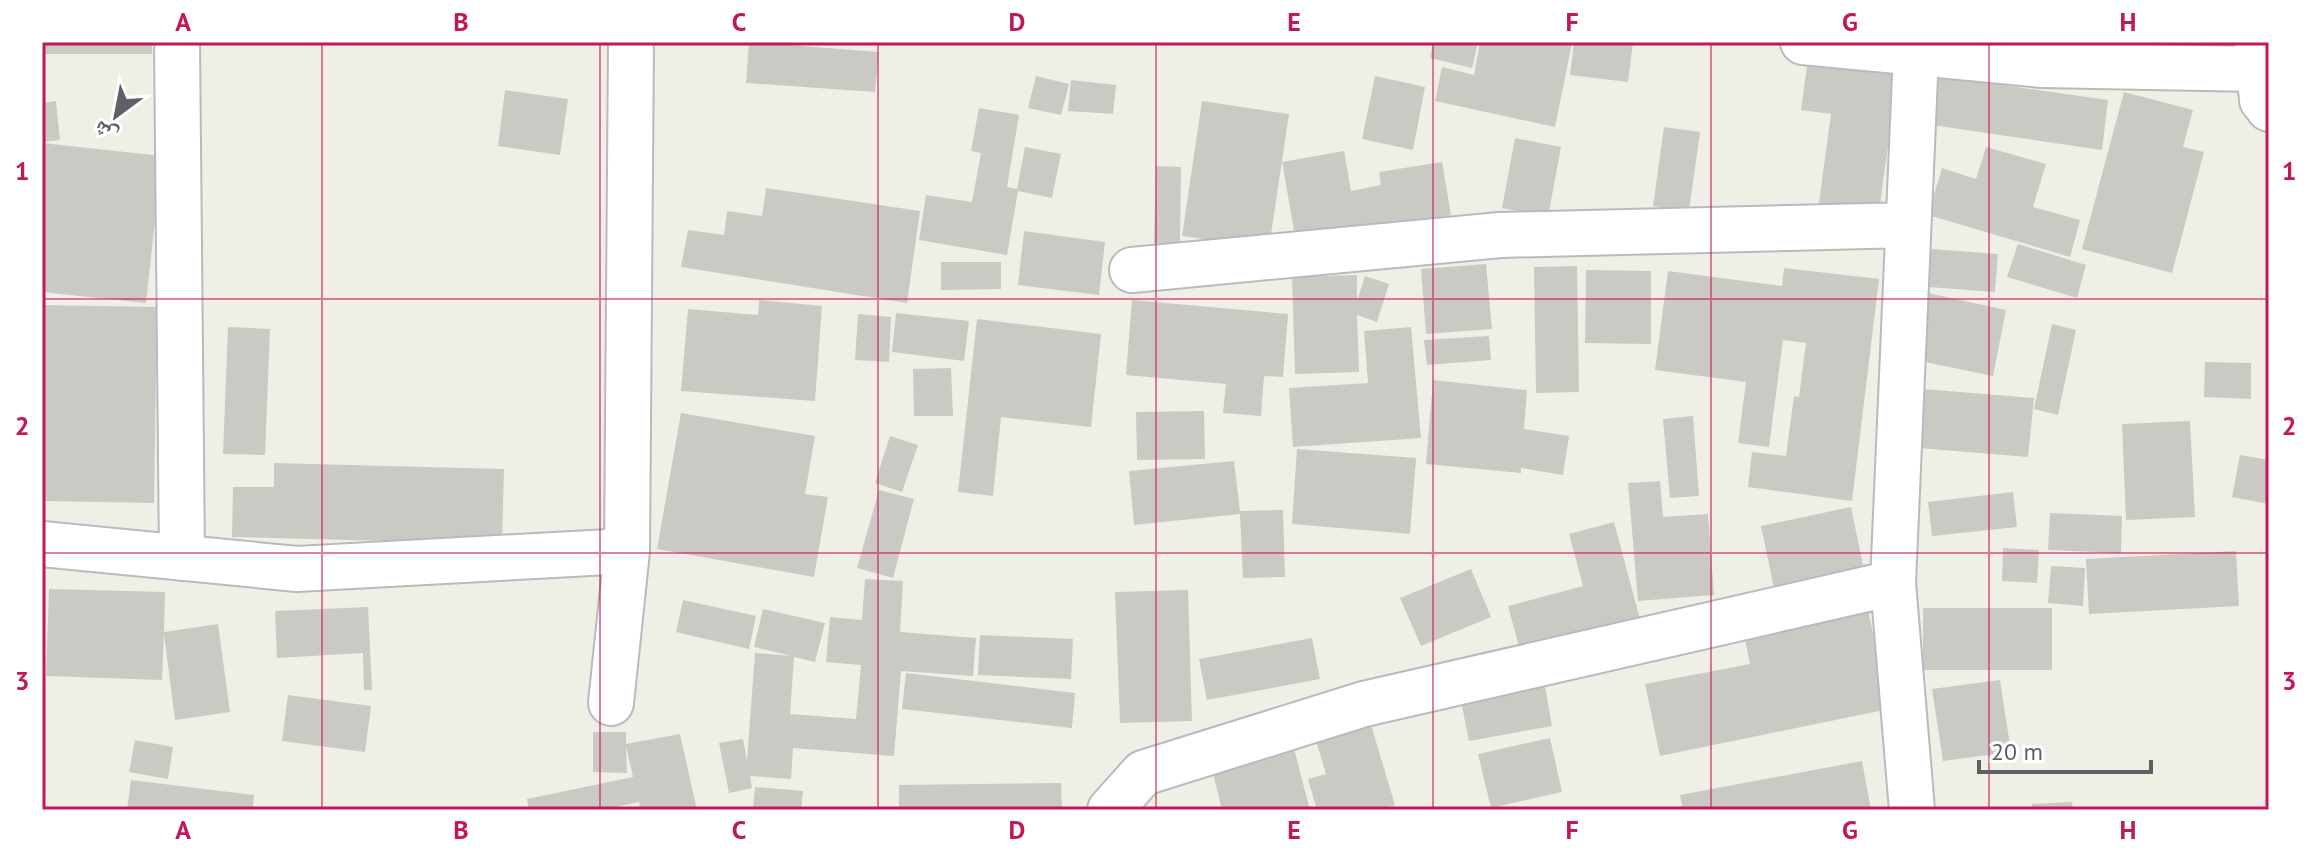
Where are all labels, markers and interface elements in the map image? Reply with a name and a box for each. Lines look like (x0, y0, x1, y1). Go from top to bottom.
text: A (175, 5, 191, 38)
text: B (453, 5, 469, 38)
text: C (732, 5, 746, 38)
text: D (1009, 5, 1025, 38)
text: E (1287, 5, 1301, 38)
text: F (1565, 5, 1579, 38)
text: G (1842, 5, 1858, 38)
text: H (2120, 5, 2136, 38)
north arrow (76, 76, 156, 156)
text: ش (88, 115, 123, 151)
text: 1 (15, 154, 29, 187)
text: 1 (2282, 154, 2296, 187)
text: 2 (15, 409, 29, 442)
text: 2 (2282, 409, 2296, 442)
text: 3 (15, 664, 29, 697)
text: 3 (2282, 664, 2296, 697)
scale bar (1979, 724, 2151, 774)
text: 20 m (1991, 736, 2043, 767)
text: A (175, 813, 191, 846)
text: B (453, 813, 469, 846)
text: C (732, 813, 746, 846)
text: D (1009, 813, 1025, 846)
text: E (1287, 813, 1301, 846)
text: F (1565, 813, 1579, 846)
text: G (1842, 813, 1858, 846)
text: H (2120, 813, 2136, 846)

